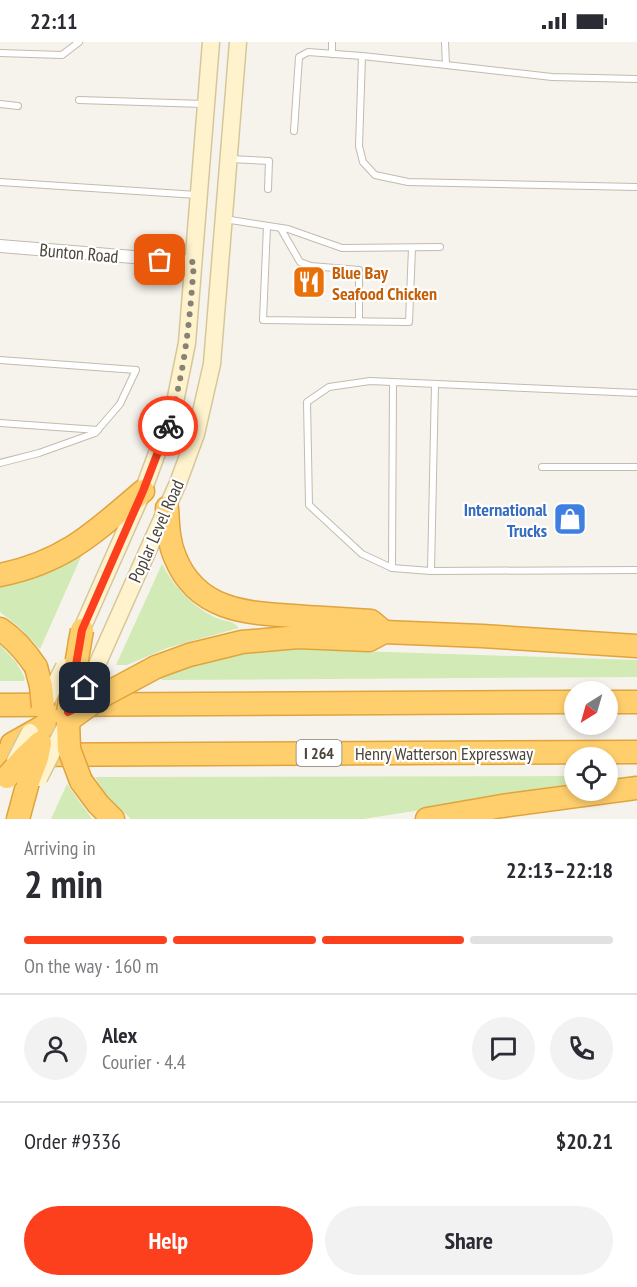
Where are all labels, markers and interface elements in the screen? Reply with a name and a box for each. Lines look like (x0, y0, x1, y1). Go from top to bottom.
text: 22:11 (30, 7, 78, 35)
pin (134, 234, 185, 285)
street label: Bunton Road (39, 238, 119, 268)
icon: bag (143, 243, 176, 276)
place label: Blue Bay Seafood Chicken (332, 261, 437, 305)
restaurant icon: Blue Bay Seafood Chicken (291, 264, 327, 300)
courier (138, 396, 198, 456)
icon: bike (152, 410, 185, 443)
street label: Poplar Level Road (123, 476, 189, 586)
place label: International Trucks (464, 498, 548, 542)
shop icon: International Trucks (552, 501, 588, 537)
pin (59, 662, 110, 713)
icon: home (68, 671, 101, 704)
north arrow (564, 681, 618, 735)
map controls (564, 681, 618, 801)
road number: I 264 (296, 740, 342, 766)
street label: Henry Watterson Expressway (355, 742, 533, 765)
button: locate (564, 747, 618, 801)
text: Arriving in (24, 835, 96, 861)
text: 22:13–22:18 (506, 856, 613, 884)
text: 2 min (24, 858, 103, 909)
text: On the way · 160 m (24, 953, 159, 979)
button: person (24, 1017, 87, 1080)
button: chat (472, 1017, 535, 1080)
button: phone (550, 1017, 613, 1080)
text: Alex (102, 1021, 137, 1049)
text: Courier · 4.4 (102, 1049, 186, 1075)
text: Order #9336 (24, 1127, 121, 1155)
text: $20.21 (556, 1127, 613, 1155)
button: Help (24, 1206, 313, 1275)
button: Share (325, 1206, 613, 1275)

